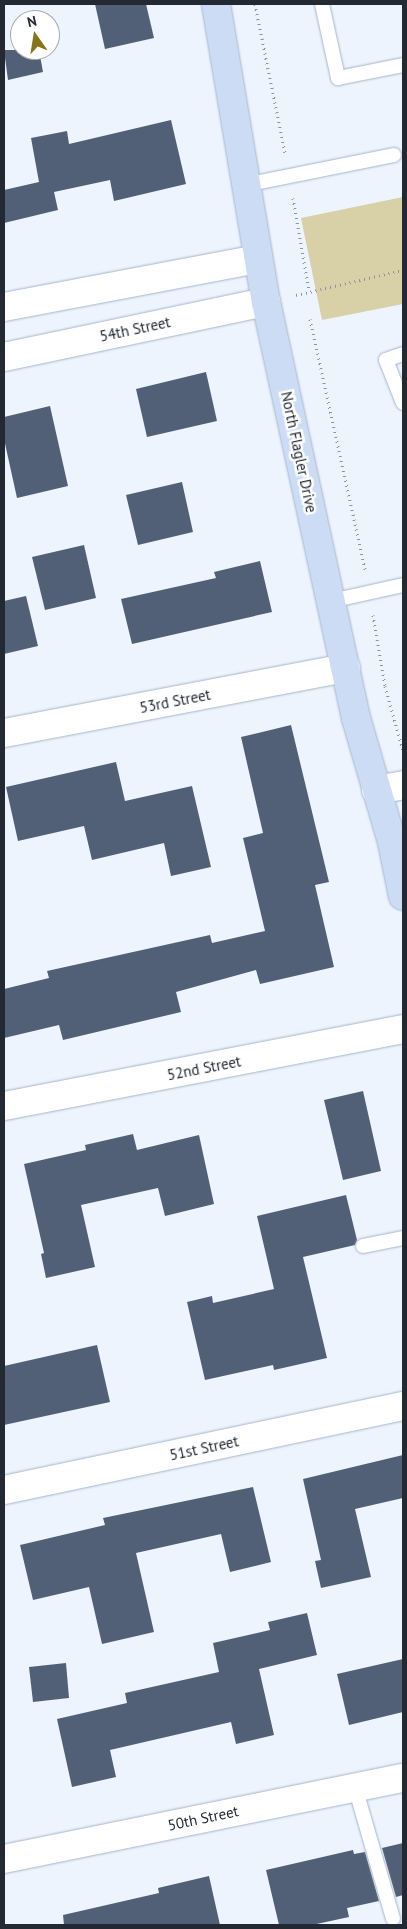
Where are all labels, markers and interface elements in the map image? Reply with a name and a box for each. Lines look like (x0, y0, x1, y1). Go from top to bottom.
north arrow (10, 10, 60, 60)
text: N (25, 12, 38, 31)
street label: 54th Street (98, 313, 172, 345)
street label: North Flagler Drive (277, 390, 321, 514)
street label: 53rd Street (138, 685, 212, 717)
street label: 52nd Street (166, 1052, 242, 1084)
street label: 51st Street (168, 1432, 240, 1464)
street label: 50th Street (166, 1802, 240, 1834)

